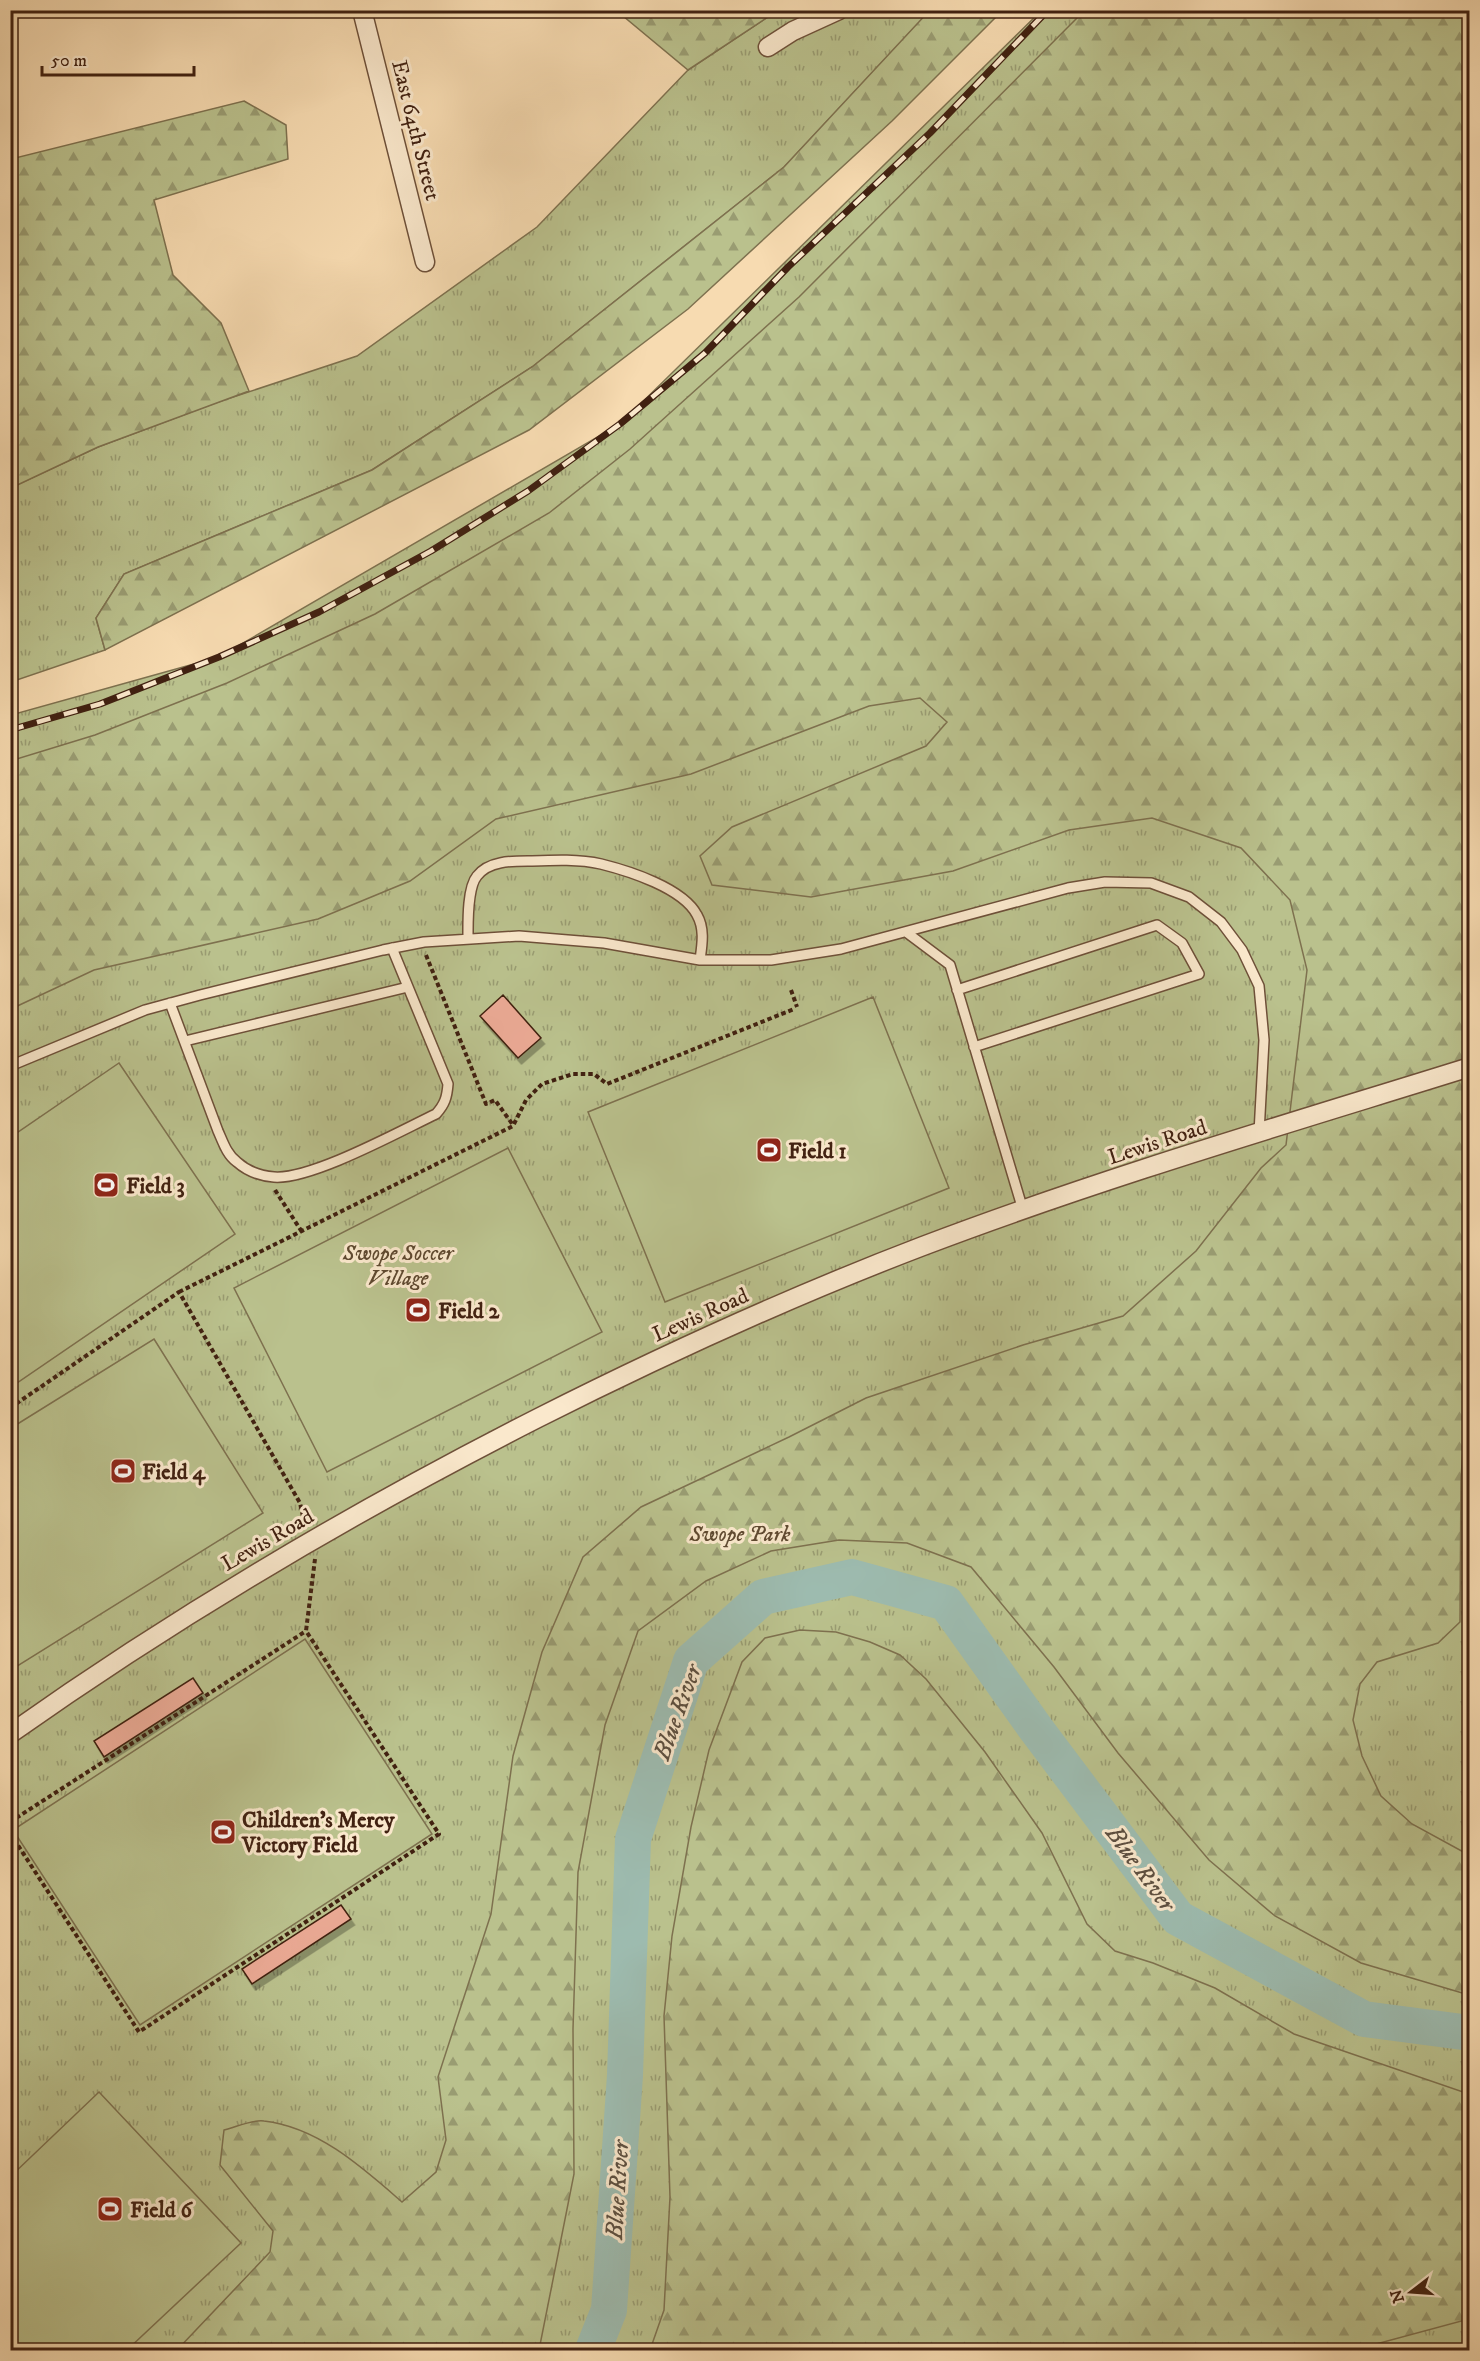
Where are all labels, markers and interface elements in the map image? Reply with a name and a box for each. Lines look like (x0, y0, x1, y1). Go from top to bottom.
scale bar (42, 39, 194, 77)
text: 50 m (51, 50, 87, 72)
street label: East 64th Street (385, 57, 446, 203)
street label: Lewis Road (1105, 1114, 1210, 1171)
sports icon: Field 1 (754, 1135, 784, 1165)
place label: Field 1 (788, 1138, 847, 1165)
sports icon: Field 3 (91, 1170, 121, 1200)
place label: Field 3 (126, 1173, 185, 1200)
park label: Swope Soccer Village (342, 1240, 455, 1292)
street label: Lewis Road (648, 1282, 753, 1349)
sports icon: Field 2 (403, 1295, 433, 1325)
place label: Field 2 (438, 1298, 501, 1325)
sports icon: Field 4 (108, 1456, 138, 1486)
place label: Field 4 (142, 1459, 207, 1486)
street label: Lewis Road (217, 1503, 319, 1578)
park label: Swope Park (688, 1521, 791, 1548)
water label: Blue River (647, 1659, 710, 1765)
place label: Children's Mercy Victory Field (241, 1807, 395, 1859)
sports icon: Children's Mercy Victory Field (208, 1817, 238, 1847)
water label: Blue River (1098, 1819, 1183, 1919)
water label: Blue River (600, 2137, 637, 2241)
sports icon: Field 6 (95, 2194, 125, 2224)
place label: Field 6 (130, 2197, 194, 2224)
north arrow (1381, 2262, 1441, 2322)
text: N (1386, 2287, 1409, 2305)

